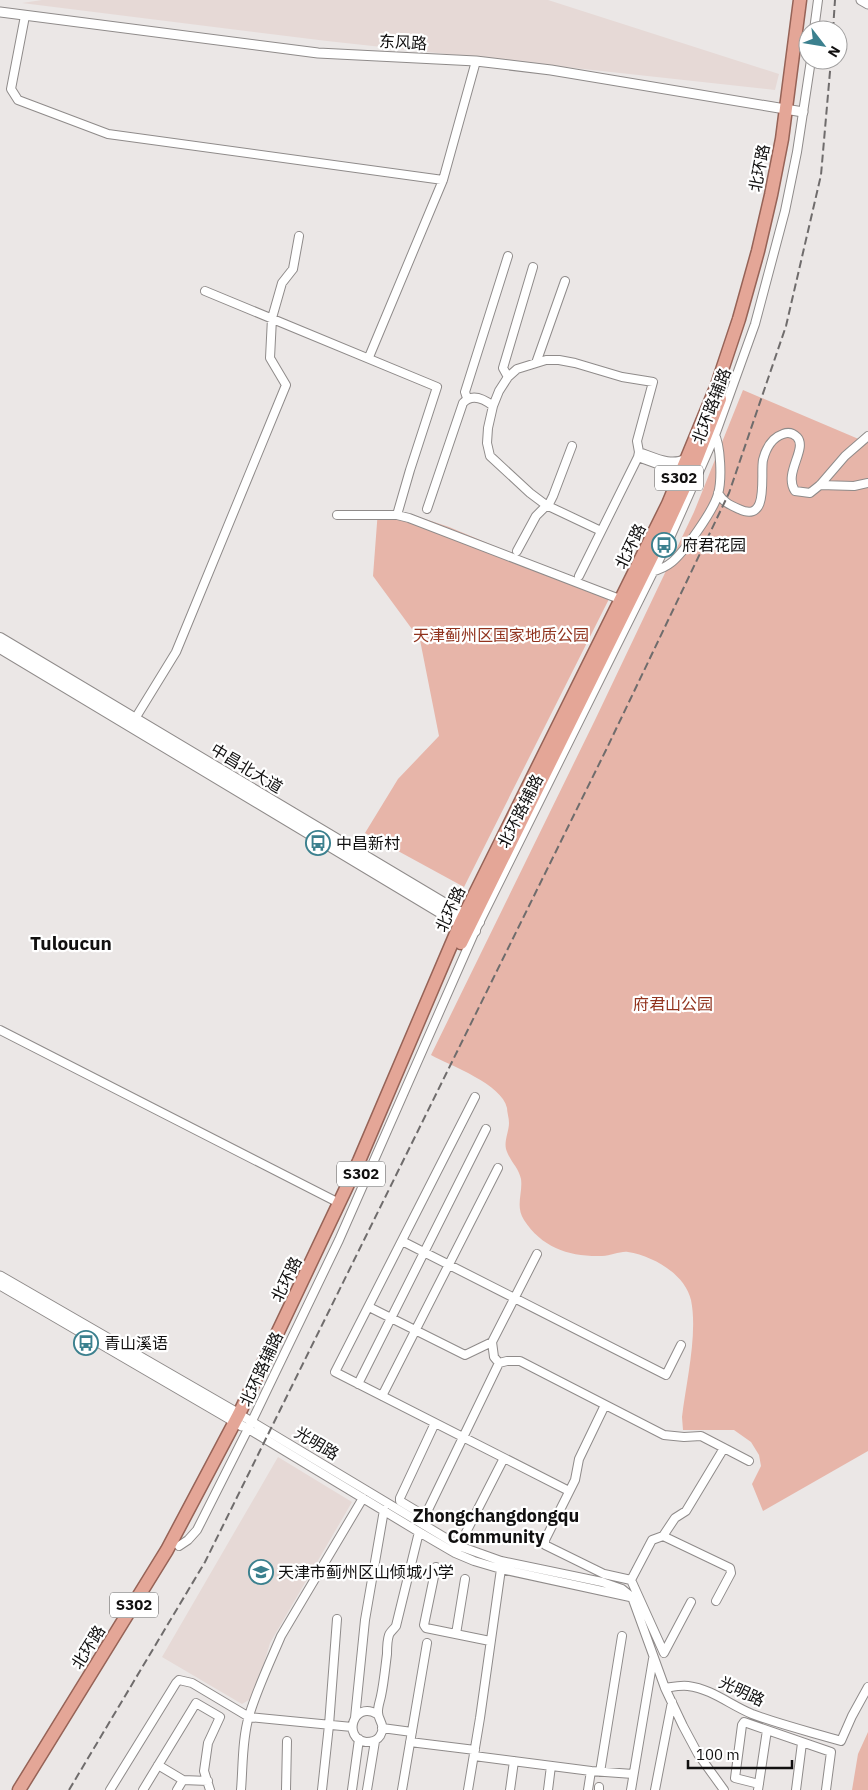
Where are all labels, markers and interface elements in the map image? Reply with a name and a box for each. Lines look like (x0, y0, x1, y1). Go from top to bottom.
north arrow (798, 20, 848, 70)
street label: 东风路 (379, 31, 427, 53)
text: N (824, 43, 844, 61)
street label: 北环路 (745, 143, 773, 193)
street label: 北环路辅路 (687, 365, 735, 447)
road number: S302 (655, 466, 703, 490)
street label: 北环路 (610, 520, 650, 572)
bus stop icon: 府君花园 (651, 532, 677, 558)
place label: 府君花园 (682, 535, 746, 555)
park label: 天津蓟州区国家地质公园 (413, 625, 589, 645)
street label: 中昌北大道 (208, 739, 286, 797)
street label: 北环路辅路 (493, 771, 547, 851)
bus stop icon: 中昌新村 (305, 830, 331, 856)
place label: 中昌新村 (336, 833, 400, 853)
street label: 北环路 (431, 883, 469, 935)
district label: Tuloucun (30, 931, 112, 955)
park label: 府君山公园 (633, 994, 713, 1014)
road number: S302 (337, 1162, 385, 1186)
street label: 北环路 (266, 1253, 306, 1305)
street label: 北环路辅路 (235, 1329, 287, 1409)
bus stop icon: 青山溪语 (73, 1330, 99, 1356)
place label: 青山溪语 (104, 1333, 168, 1353)
street label: 光明路 (291, 1422, 343, 1464)
district label: Zhongchangdongqu Community (413, 1504, 579, 1548)
school or university icon: 天津市蓟州区山倾城小学 (248, 1559, 274, 1585)
place label: 天津市蓟州区山倾城小学 (278, 1562, 454, 1582)
road number: S302 (110, 1592, 158, 1618)
street label: 北环路 (67, 1621, 109, 1673)
street label: 光明路 (716, 1672, 768, 1710)
scale bar (688, 1738, 792, 1770)
text: 100 m (696, 1745, 740, 1764)

